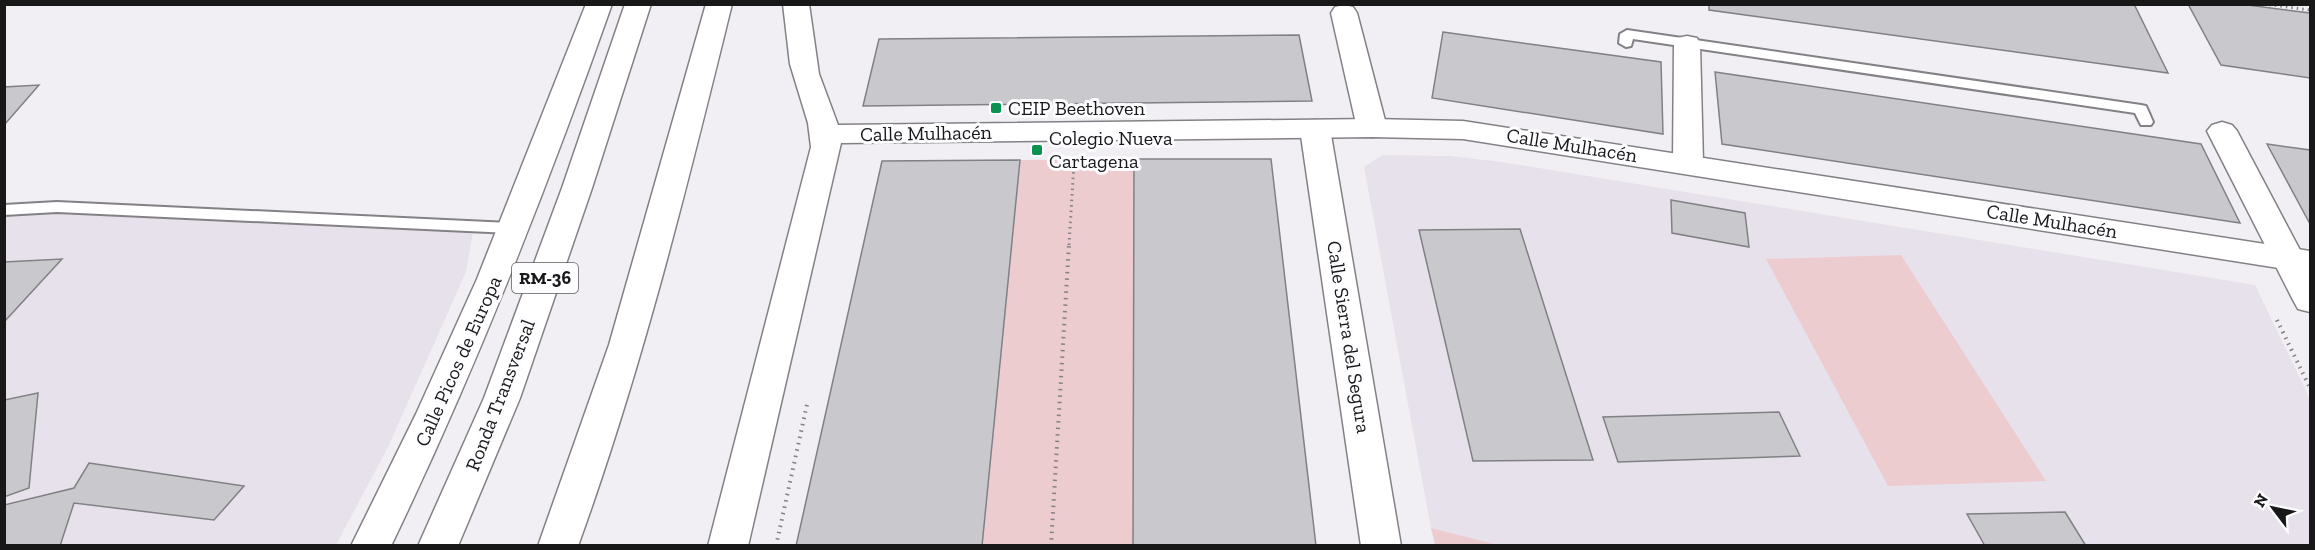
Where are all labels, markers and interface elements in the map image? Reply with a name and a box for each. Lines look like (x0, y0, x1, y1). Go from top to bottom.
place label: CEIP Beethoven (1008, 96, 1145, 120)
marker: CEIP Beethoven (989, 101, 1003, 115)
street label: Calle Mulhacén (860, 120, 993, 146)
street label: Calle Mulhacén (1505, 123, 1640, 167)
place label: Colegio Nueva Cartagena (1049, 126, 1173, 173)
marker: Colegio Nueva Cartagena (1030, 143, 1044, 157)
street label: Calle Mulhacén (1985, 199, 2120, 243)
street label: Calle Sierra del Segura (1322, 239, 1376, 435)
road number: RM-36 (512, 263, 578, 293)
street label: Calle Picos de Europa (410, 272, 507, 450)
street label: Ronda Transversal (460, 316, 540, 474)
north arrow (2243, 478, 2303, 538)
text: N (2249, 490, 2272, 511)

